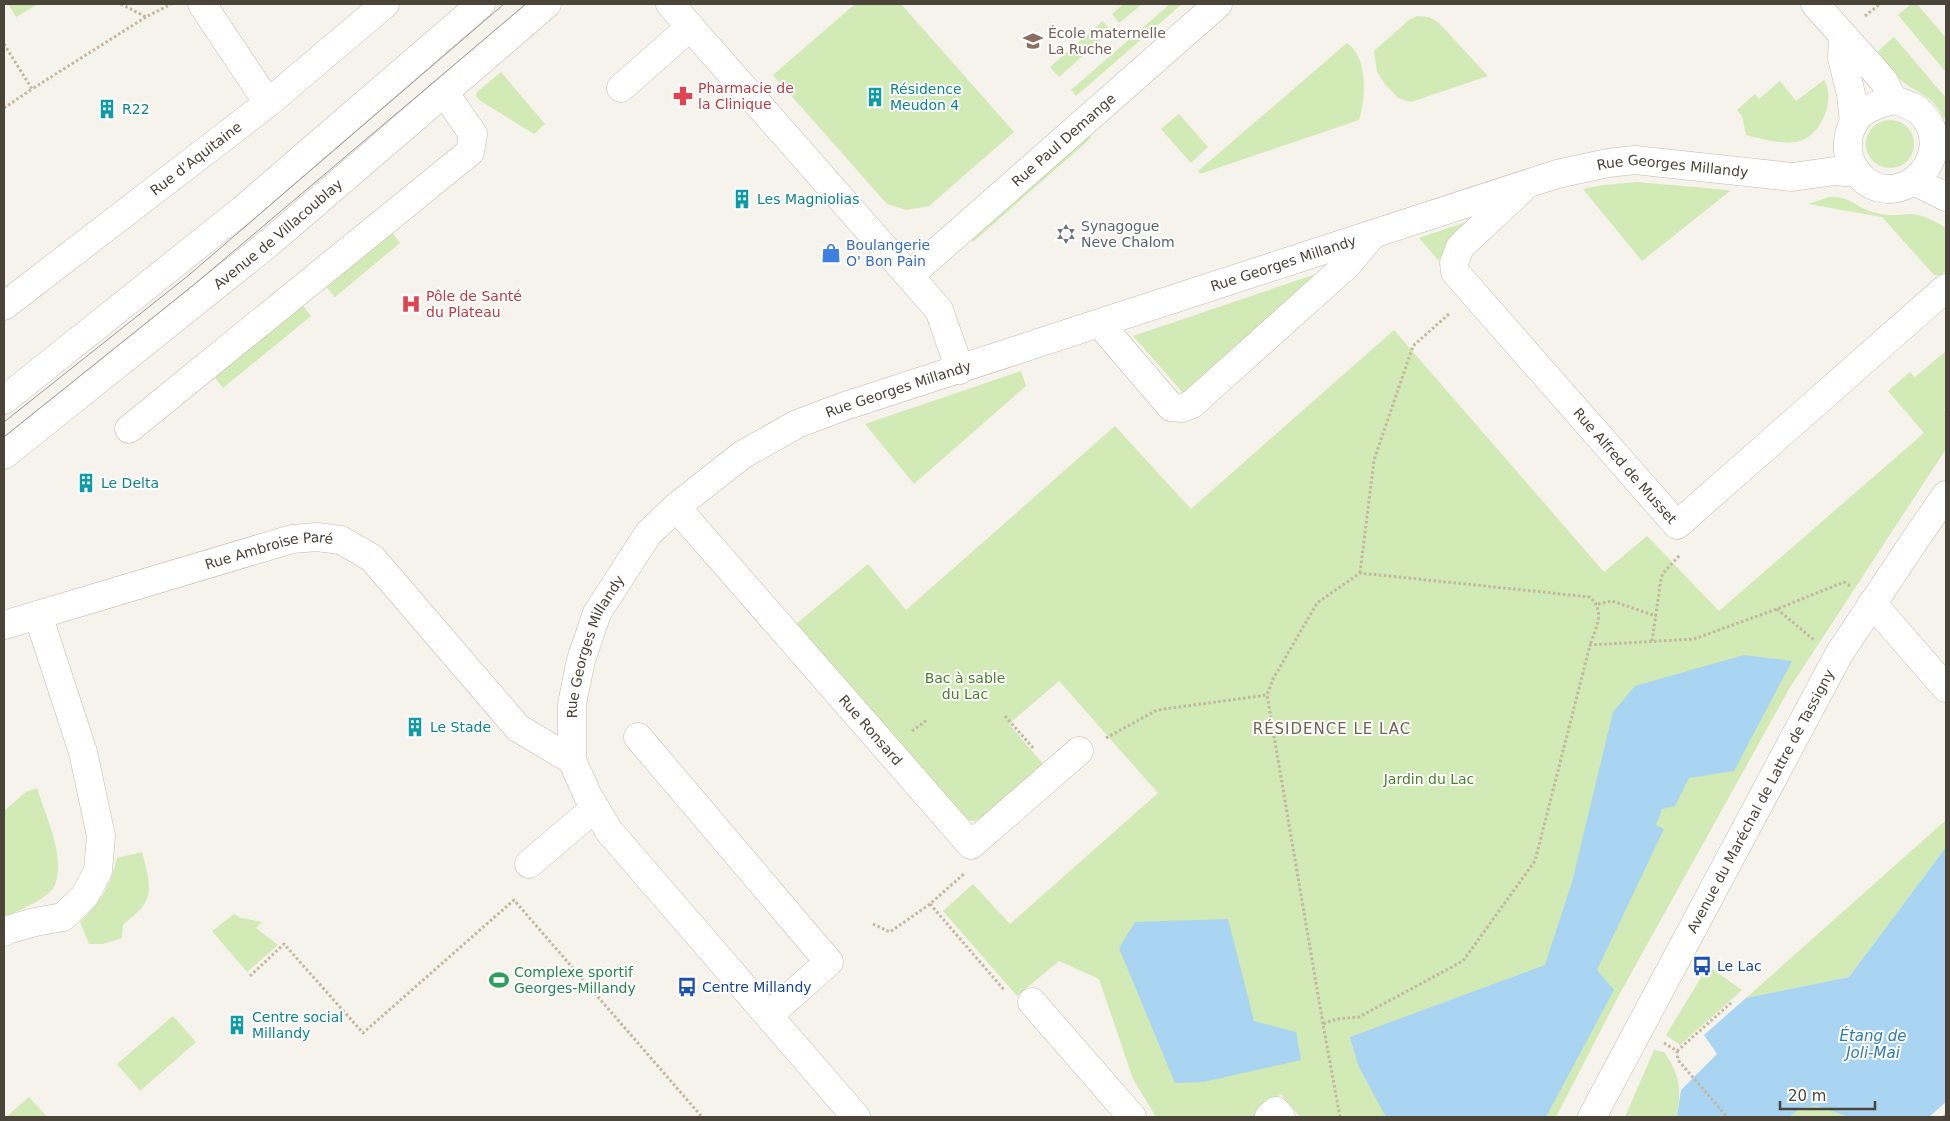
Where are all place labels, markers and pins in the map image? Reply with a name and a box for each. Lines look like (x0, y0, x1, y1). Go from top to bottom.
place label: École maternelle La Ruche (1048, 25, 1166, 57)
school or university icon: École maternelle La Ruche (1022, 30, 1044, 52)
place label: Pharmacie de la Clinique (698, 80, 794, 112)
place label: Résidence Meudon 4 (890, 81, 962, 113)
pharmacy icon: Pharmacie de la Clinique (672, 85, 694, 107)
building icon: Résidence Meudon 4 (864, 86, 886, 108)
building icon: R22 (96, 98, 118, 120)
place label: R22 (122, 101, 150, 117)
building icon: Les Magniolias (731, 188, 753, 210)
place label: Les Magniolias (757, 191, 859, 207)
place label: Synagogue Neve Chalom (1081, 218, 1175, 250)
synagogue icon: Synagogue Neve Chalom (1055, 223, 1077, 245)
place label: Boulangerie O' Bon Pain (846, 237, 930, 269)
shop icon: Boulangerie O' Bon Pain (820, 242, 842, 264)
place label: Pôle de Santé du Plateau (426, 288, 522, 320)
hospital icon: Pôle de Santé du Plateau (400, 293, 422, 315)
building icon: Le Delta (75, 472, 97, 494)
place label: Le Delta (101, 475, 159, 491)
building icon: Le Stade (404, 716, 426, 738)
place label: Le Stade (430, 719, 491, 735)
bus stop icon: Le Lac (1691, 955, 1713, 977)
place label: Le Lac (1717, 958, 1762, 974)
place label: Complexe sportif Georges-Millandy (514, 964, 636, 996)
sports icon: Complexe sportif Georges-Millandy (488, 969, 510, 991)
bus stop icon: Centre Millandy (676, 976, 698, 998)
place label: Centre Millandy (702, 979, 812, 995)
place label: Centre social Millandy (252, 1009, 343, 1041)
building icon: Centre social Millandy (226, 1014, 248, 1036)

